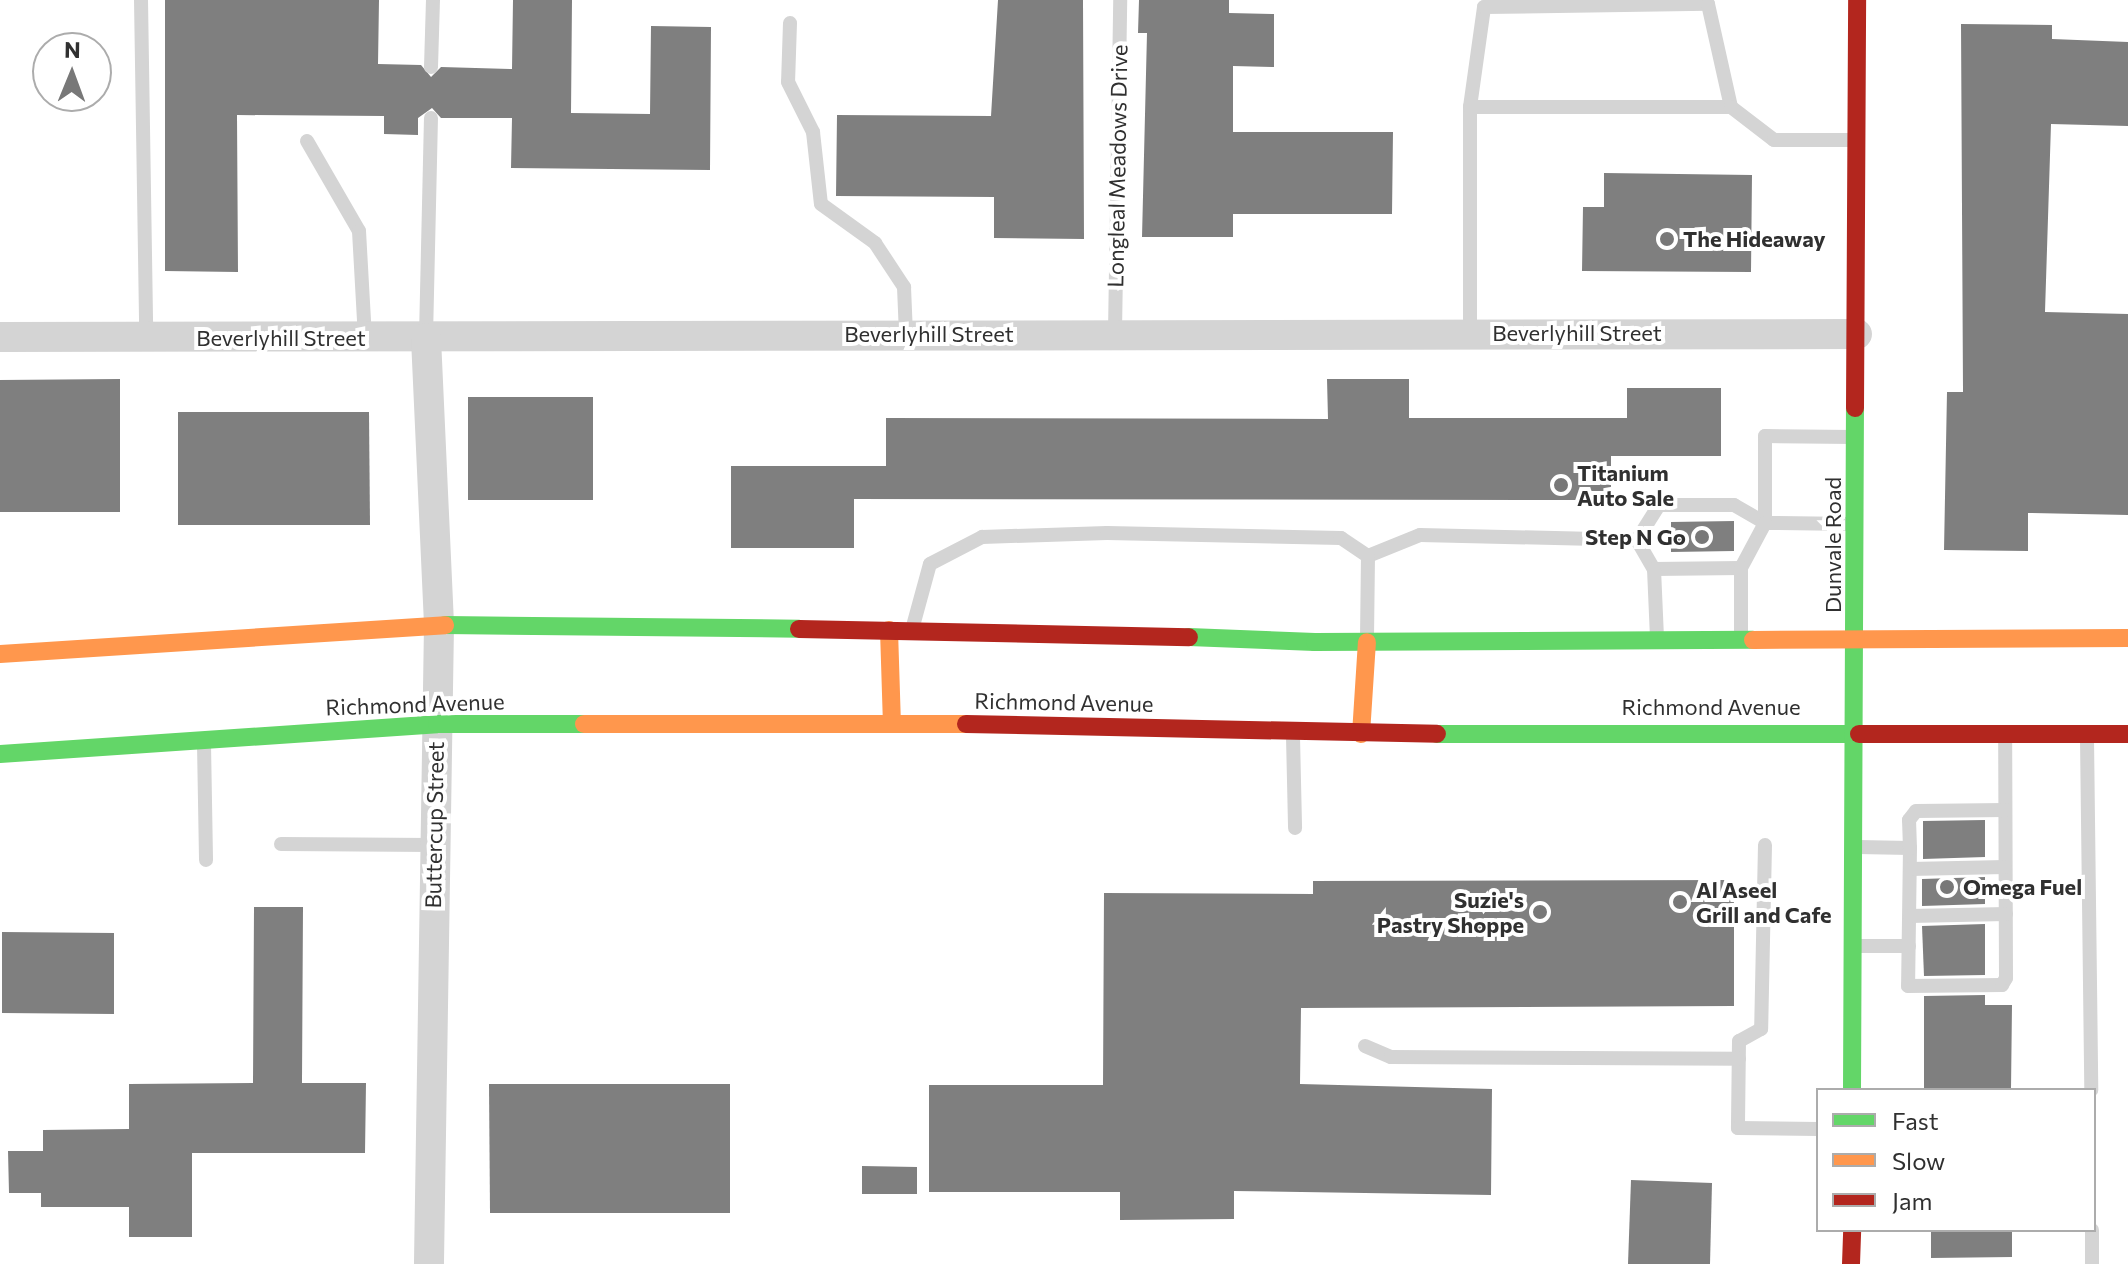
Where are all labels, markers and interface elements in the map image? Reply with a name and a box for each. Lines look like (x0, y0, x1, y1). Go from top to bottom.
north arrow (32, 32, 112, 112)
text: N (64, 36, 81, 63)
street label: Longleal Meadows Drive (1102, 44, 1132, 288)
place label: The Hideaway (1683, 226, 1826, 252)
marker: The Hideaway (1658, 230, 1676, 248)
street label: Beverlyhill Street (1492, 320, 1662, 346)
street label: Beverlyhill Street (844, 321, 1014, 347)
street label: Beverlyhill Street (196, 325, 366, 351)
place label: Titanium Auto Sale (1577, 459, 1674, 510)
marker: Titanium Auto Sale (1552, 476, 1570, 494)
street label: Dunvale Road (1820, 477, 1846, 613)
place label: Step N Go (1585, 524, 1686, 550)
marker: Step N Go (1693, 528, 1711, 546)
street label: Richmond Avenue (974, 687, 1154, 717)
street label: Richmond Avenue (325, 688, 505, 720)
street label: Richmond Avenue (1621, 694, 1801, 720)
street label: Buttercup Street (419, 741, 449, 909)
place label: Omega Fuel (1963, 874, 2082, 900)
place label: Al Aseel Grill and Cafe (1696, 876, 1832, 928)
marker: Omega Fuel (1938, 878, 1956, 896)
place label: Suzie's Pastry Shoppe (1377, 886, 1524, 938)
marker: Al Aseel Grill and Cafe (1671, 893, 1689, 911)
marker: Suzie's Pastry Shoppe (1531, 903, 1549, 921)
legend (1816, 1088, 2096, 1232)
text: Fast (1892, 1106, 1939, 1135)
text: Slow (1892, 1146, 1945, 1175)
text: Jam (1892, 1186, 1932, 1215)

